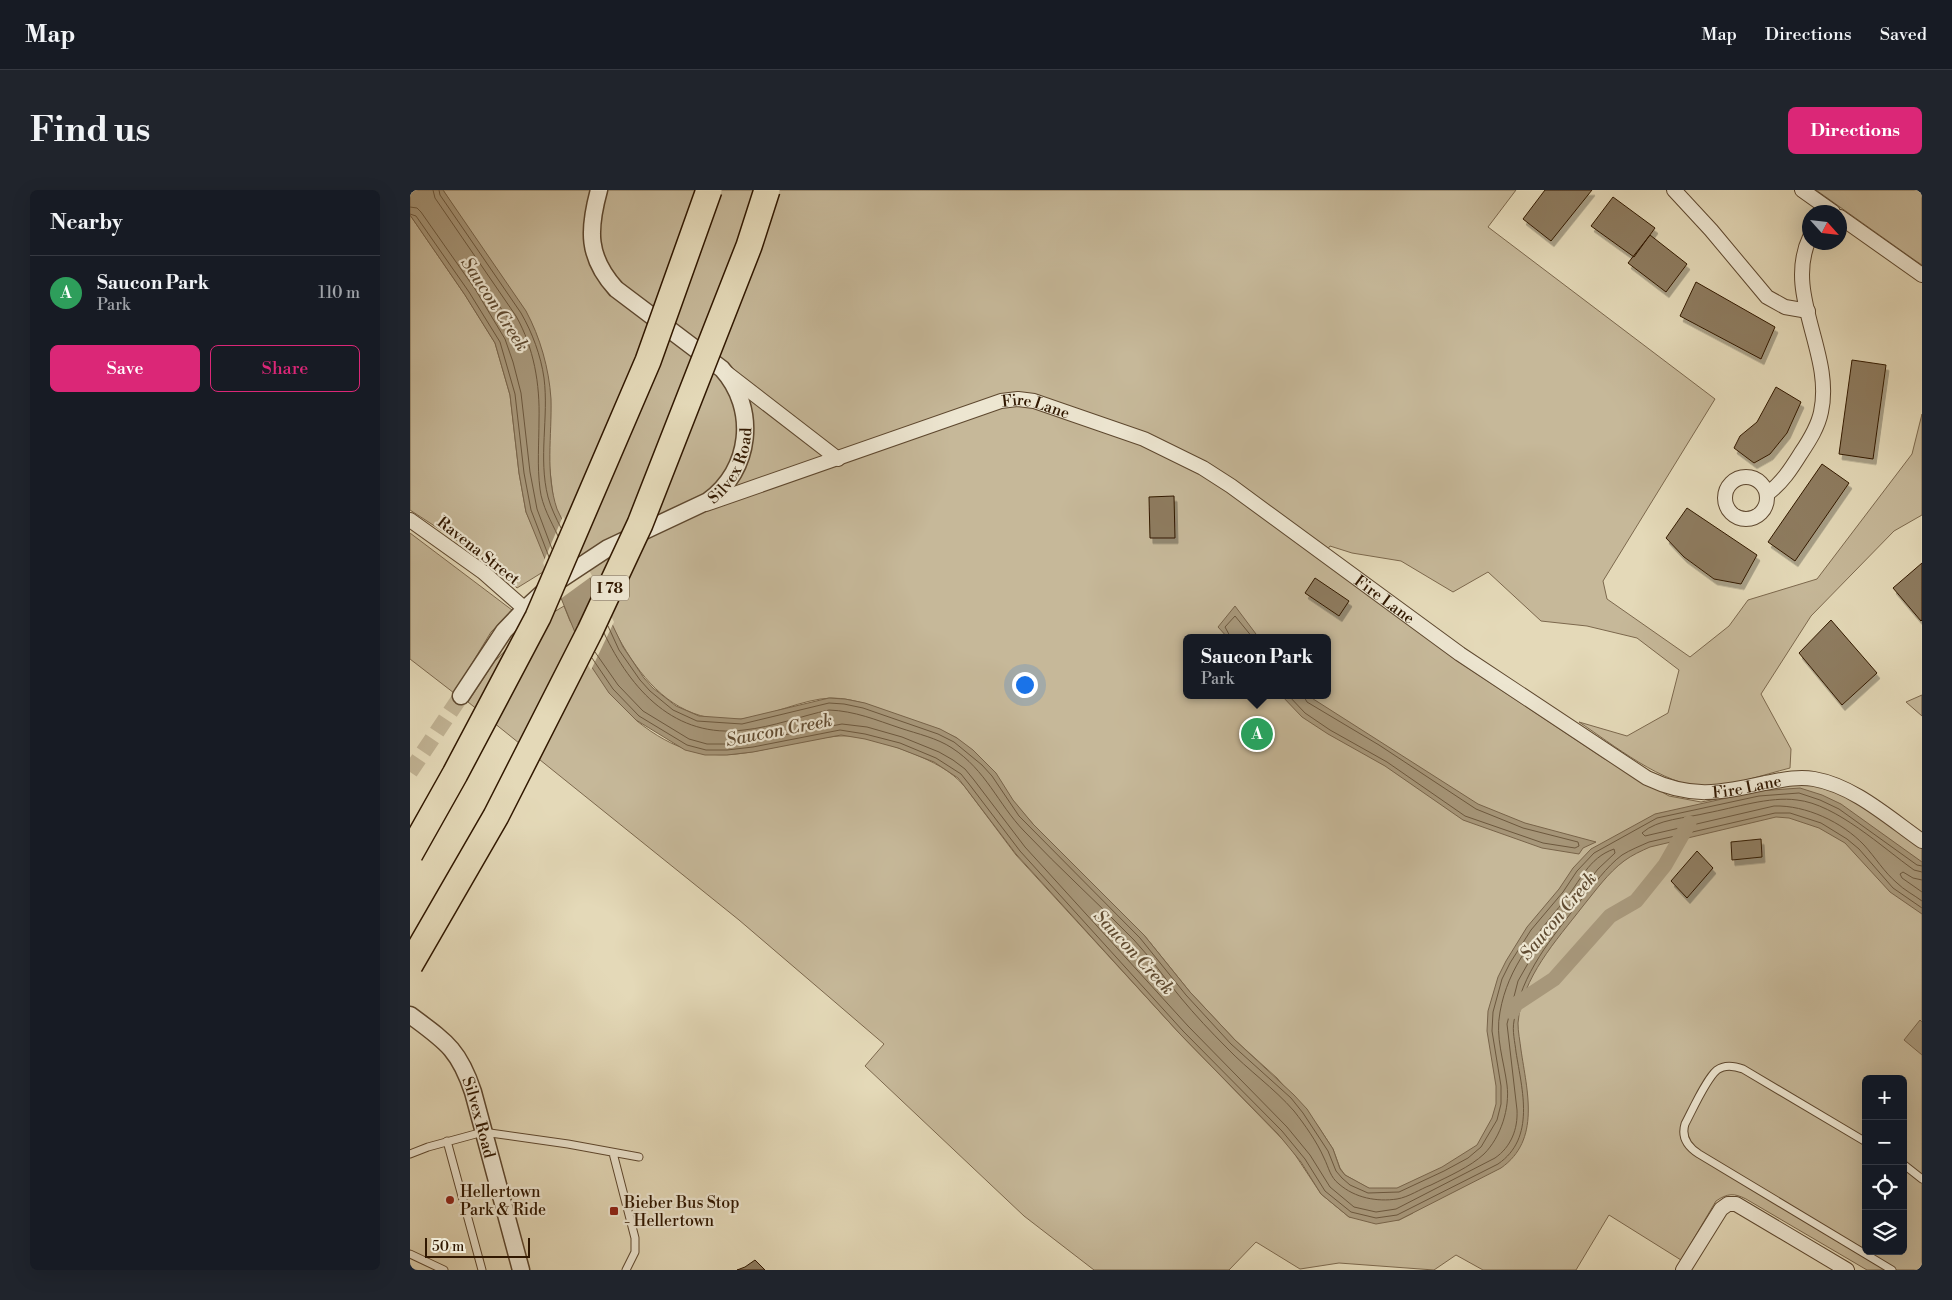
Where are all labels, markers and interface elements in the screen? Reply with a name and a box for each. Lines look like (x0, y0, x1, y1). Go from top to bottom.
text: Map (25, 20, 75, 50)
text: Map (1701, 23, 1737, 46)
text: Directions (1765, 23, 1852, 46)
text: Saved (1880, 23, 1927, 46)
button: Directions (1788, 107, 1922, 154)
text: Find us (30, 109, 150, 152)
north arrow (1802, 205, 1847, 250)
text: Nearby (50, 210, 123, 236)
water label: Saucon Creek (455, 253, 534, 356)
text: Saucon Park (97, 271, 209, 295)
text: A (60, 283, 72, 303)
text: 110 m (318, 283, 360, 303)
text: Park (97, 295, 130, 315)
button: Save (50, 345, 200, 392)
button: Share (210, 345, 360, 392)
street label: Fire Lane (1000, 390, 1072, 424)
street label: Silvex Road (704, 427, 756, 508)
street label: Ravena Street (433, 512, 524, 590)
street label: Fire Lane (1350, 571, 1419, 629)
road number: I 78 (591, 576, 629, 600)
popup (1183, 634, 1331, 699)
text: Saucon Park (1201, 645, 1313, 669)
text: Park (1201, 669, 1234, 689)
your location (1012, 672, 1038, 698)
water label: Saucon Creek (724, 709, 834, 752)
pin: A (1241, 715, 1273, 753)
street label: Fire Lane (1711, 771, 1783, 803)
water label: Saucon Creek (1515, 867, 1602, 965)
water label: Saucon Creek (1088, 905, 1179, 1000)
street label: Silvex Road (457, 1074, 499, 1160)
map controls (1862, 1075, 1907, 1255)
button: + (1862, 1075, 1907, 1120)
button: − (1862, 1120, 1907, 1165)
button: locate (1862, 1165, 1907, 1210)
place label: Hellertown Park & Ride (460, 1182, 546, 1220)
place label: Bieber Bus Stop - Hellertown (623, 1193, 740, 1231)
marker: Hellertown Park & Ride (444, 1194, 456, 1206)
marker: Bieber Bus Stop - Hellertown (608, 1205, 620, 1217)
button: layers (1862, 1210, 1907, 1255)
scale bar (425, 1235, 530, 1258)
text: 50 m (432, 1238, 464, 1256)

